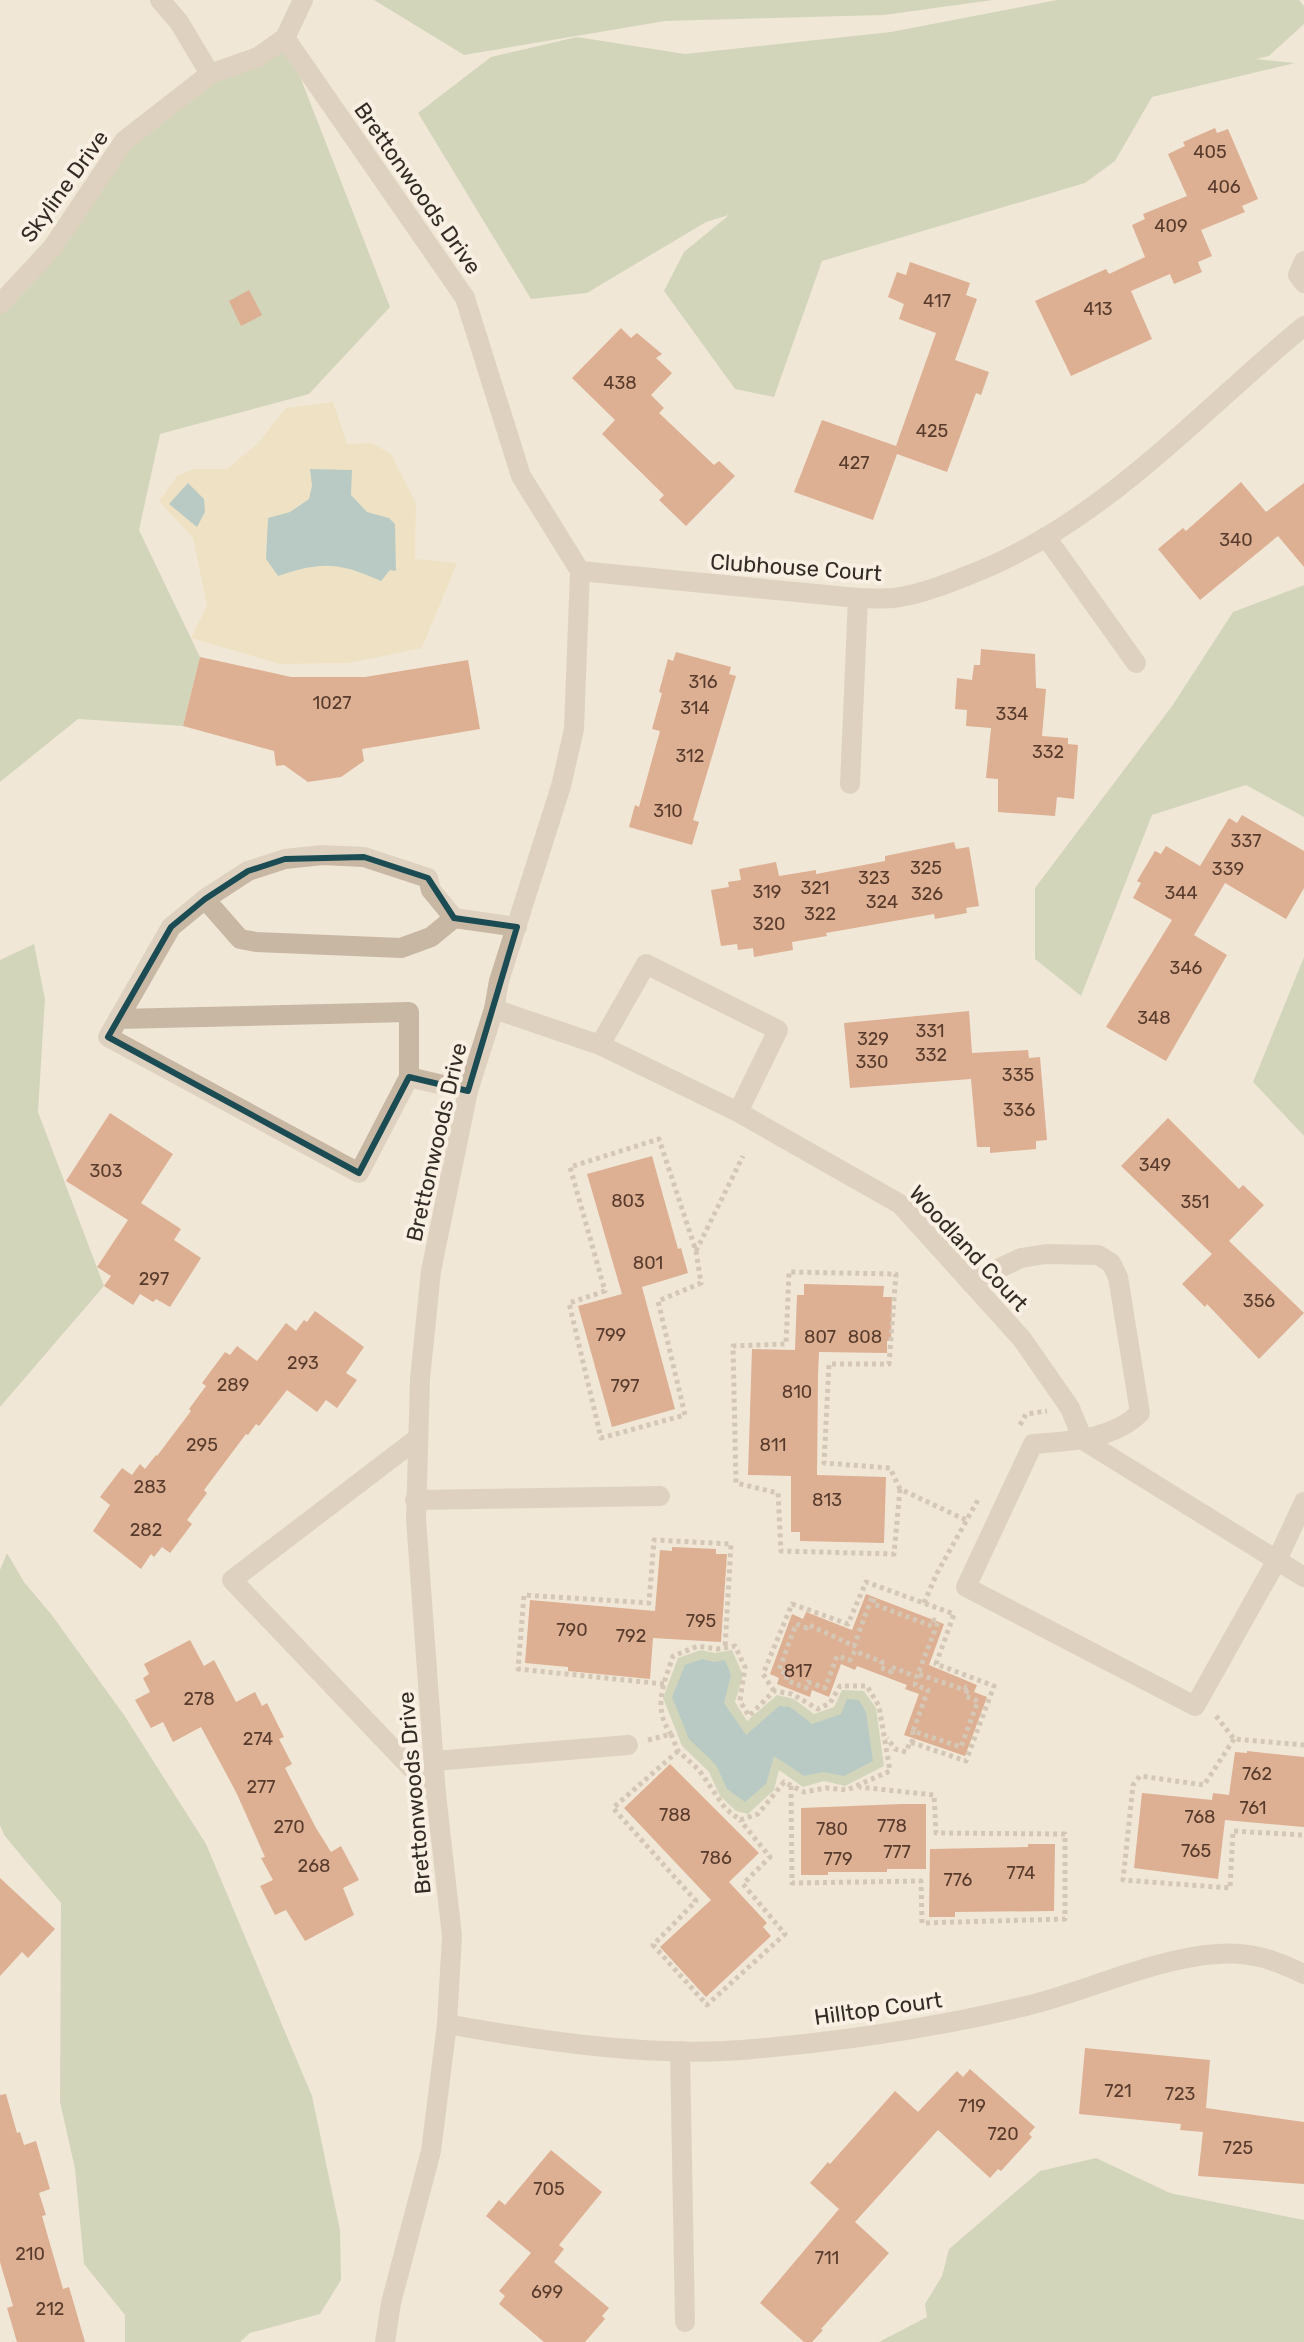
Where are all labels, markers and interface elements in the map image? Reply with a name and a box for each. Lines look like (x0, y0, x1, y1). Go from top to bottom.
street label: Brettonwoods Drive (348, 97, 487, 279)
street label: Skyline Drive (15, 125, 114, 248)
house number: 405 (1193, 141, 1227, 163)
house number: 406 (1207, 176, 1241, 198)
house number: 409 (1154, 215, 1188, 237)
house number: 417 (923, 290, 951, 312)
house number: 413 (1083, 298, 1113, 320)
house number: 438 (603, 372, 637, 394)
house number: 425 (916, 420, 948, 442)
house number: 427 (839, 452, 869, 474)
house number: 340 (1219, 529, 1253, 551)
street label: Clubhouse Court (709, 548, 883, 587)
house number: 316 (688, 671, 718, 693)
house number: 1027 (313, 692, 351, 714)
house number: 314 (680, 697, 710, 719)
house number: 334 (996, 703, 1028, 725)
house number: 332 (1032, 741, 1064, 763)
house number: 312 (676, 745, 704, 767)
house number: 310 (653, 800, 683, 822)
house number: 337 (1231, 830, 1261, 852)
house number: 325 (910, 857, 942, 879)
house number: 339 (1212, 858, 1244, 880)
house number: 323 (858, 867, 890, 889)
house number: 321 (800, 877, 830, 899)
house number: 319 (753, 881, 781, 903)
house number: 344 (1164, 882, 1198, 904)
house number: 326 (911, 883, 943, 905)
house number: 324 (866, 891, 898, 913)
house number: 322 (804, 903, 836, 925)
house number: 320 (753, 913, 785, 935)
house number: 346 (1170, 957, 1203, 979)
house number: 348 (1137, 1007, 1171, 1029)
house number: 331 (915, 1020, 945, 1042)
house number: 329 (857, 1028, 889, 1050)
street label: Brettonwoods Drive (400, 1040, 473, 1244)
house number: 332 (915, 1044, 947, 1066)
house number: 330 (855, 1051, 889, 1073)
house number: 335 (1002, 1064, 1034, 1086)
house number: 336 (1003, 1099, 1035, 1121)
house number: 349 (1139, 1154, 1171, 1176)
house number: 303 (89, 1160, 123, 1182)
street label: Woodland Court (903, 1180, 1034, 1317)
house number: 803 (611, 1190, 645, 1212)
house number: 351 (1181, 1191, 1209, 1213)
house number: 801 (633, 1252, 663, 1274)
house number: 297 (139, 1268, 169, 1290)
house number: 356 (1243, 1290, 1275, 1312)
house number: 799 (596, 1324, 626, 1346)
house number: 807 (804, 1326, 836, 1348)
house number: 808 (848, 1326, 882, 1348)
house number: 293 (287, 1352, 319, 1374)
house number: 289 (217, 1374, 249, 1396)
house number: 797 (610, 1375, 640, 1397)
house number: 810 (782, 1381, 812, 1403)
house number: 295 (186, 1434, 218, 1456)
house number: 811 (760, 1434, 786, 1456)
house number: 283 (134, 1476, 166, 1498)
house number: 813 (812, 1489, 842, 1511)
house number: 282 (130, 1519, 162, 1541)
house number: 795 (686, 1610, 716, 1632)
house number: 790 (556, 1619, 588, 1641)
house number: 792 (616, 1625, 646, 1647)
house number: 817 (784, 1660, 812, 1682)
house number: 278 (183, 1688, 215, 1710)
street label: Brettonwoods Drive (392, 1690, 437, 1895)
house number: 274 (243, 1728, 273, 1750)
house number: 762 (1242, 1763, 1272, 1785)
house number: 277 (246, 1776, 276, 1798)
house number: 761 (1240, 1797, 1266, 1819)
house number: 788 (659, 1804, 691, 1826)
house number: 768 (1185, 1806, 1215, 1828)
house number: 778 (877, 1815, 907, 1837)
house number: 270 (273, 1816, 305, 1838)
house number: 780 (816, 1818, 848, 1840)
house number: 765 (1181, 1840, 1211, 1862)
house number: 777 (883, 1841, 911, 1863)
house number: 786 (700, 1847, 732, 1869)
house number: 779 (823, 1848, 853, 1870)
house number: 268 (298, 1855, 330, 1877)
house number: 774 (1006, 1862, 1036, 1884)
house number: 776 (944, 1869, 973, 1891)
street label: Hilltop Court (812, 1986, 944, 2031)
house number: 721 (1104, 2080, 1132, 2102)
house number: 723 (1165, 2083, 1195, 2105)
house number: 719 (958, 2095, 986, 2117)
house number: 720 (987, 2123, 1019, 2145)
house number: 725 (1223, 2137, 1253, 2159)
house number: 705 (533, 2178, 565, 2200)
house number: 210 (15, 2243, 45, 2265)
house number: 711 (815, 2247, 839, 2269)
house number: 699 (531, 2281, 563, 2303)
house number: 212 (36, 2298, 64, 2320)

